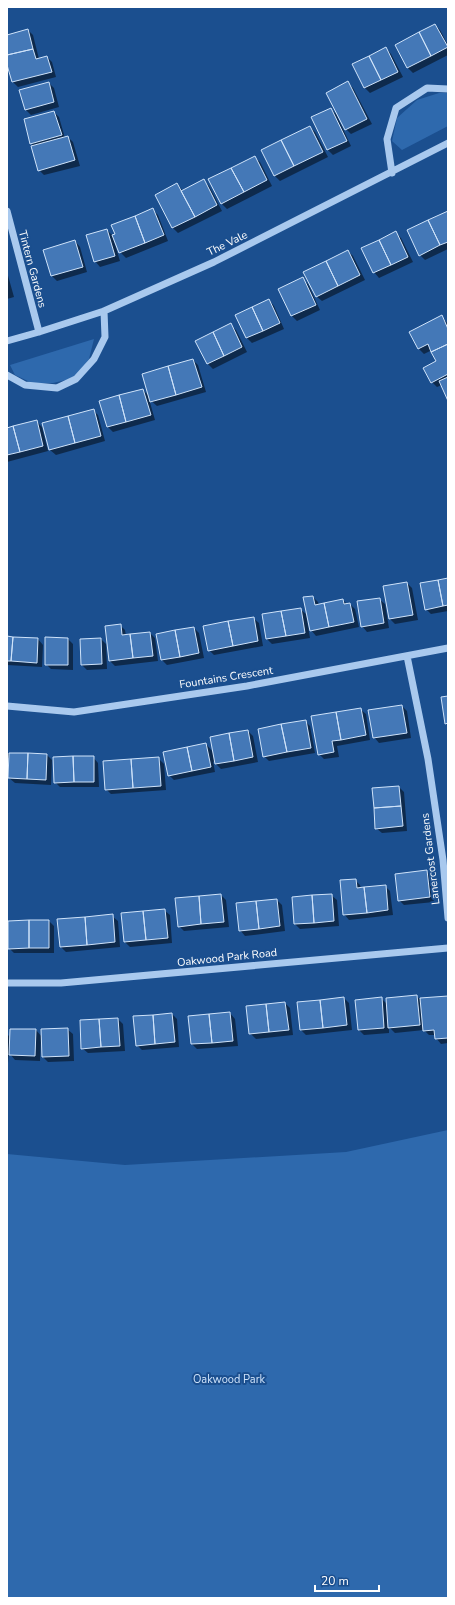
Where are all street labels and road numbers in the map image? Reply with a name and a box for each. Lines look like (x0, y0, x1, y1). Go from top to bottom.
street label: The Vale (204, 227, 250, 260)
street label: Tintern Gardens (15, 229, 50, 310)
street label: Fountains Crescent (178, 663, 274, 692)
street label: Lanercost Gardens (417, 812, 444, 906)
street label: Oakwood Park Road (176, 945, 278, 970)

